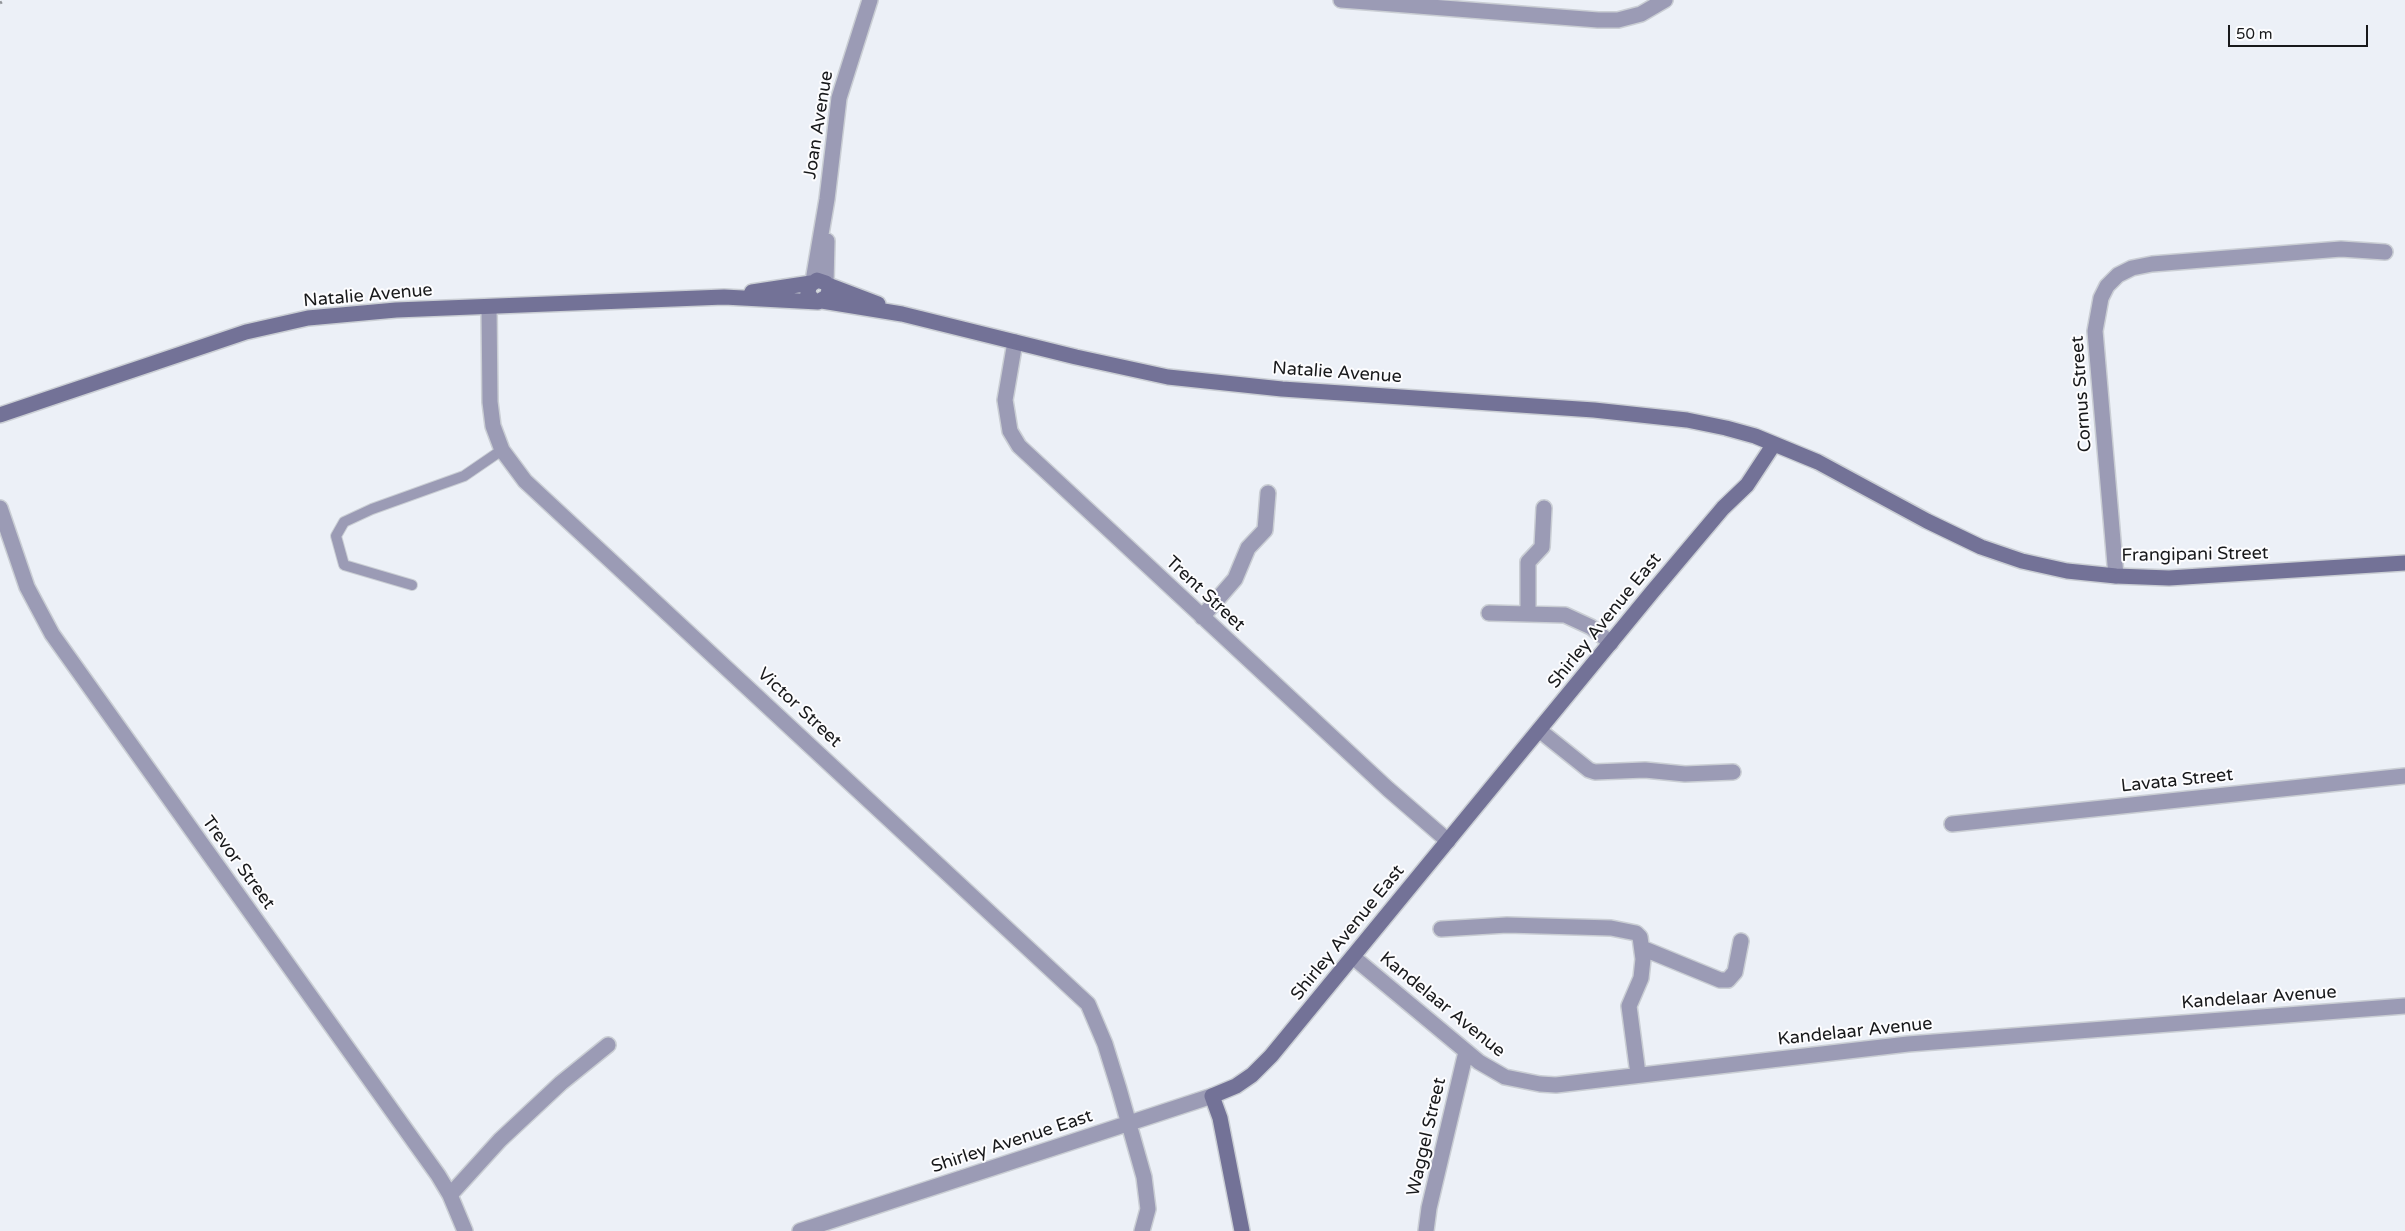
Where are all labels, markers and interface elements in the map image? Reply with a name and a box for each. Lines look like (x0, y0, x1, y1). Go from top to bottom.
scale bar (2230, 15, 2370, 47)
text: 50 m (2236, 25, 2273, 43)
street label: Joan Avenue (800, 69, 838, 181)
street label: Natalie Avenue (303, 280, 433, 312)
street label: Cornus Street (2067, 335, 2097, 453)
street label: Natalie Avenue (1272, 358, 1402, 388)
street label: Frangipani Street (2121, 543, 2269, 567)
street label: Shirley Avenue East (1544, 549, 1666, 693)
street label: Trent Street (1161, 552, 1249, 636)
street label: Victor Street (752, 664, 846, 752)
street label: Lavata Street (2120, 764, 2234, 798)
street label: Trevor Street (197, 812, 279, 914)
street label: Shirley Avenue East (1287, 861, 1409, 1005)
street label: Kandelaar Avenue (1375, 948, 1509, 1062)
street label: Kandelaar Avenue (2181, 982, 2337, 1014)
street label: Kandelaar Avenue (1777, 1013, 1933, 1051)
street label: Waggel Street (1403, 1076, 1451, 1198)
street label: Shirley Avenue East (929, 1106, 1095, 1178)

